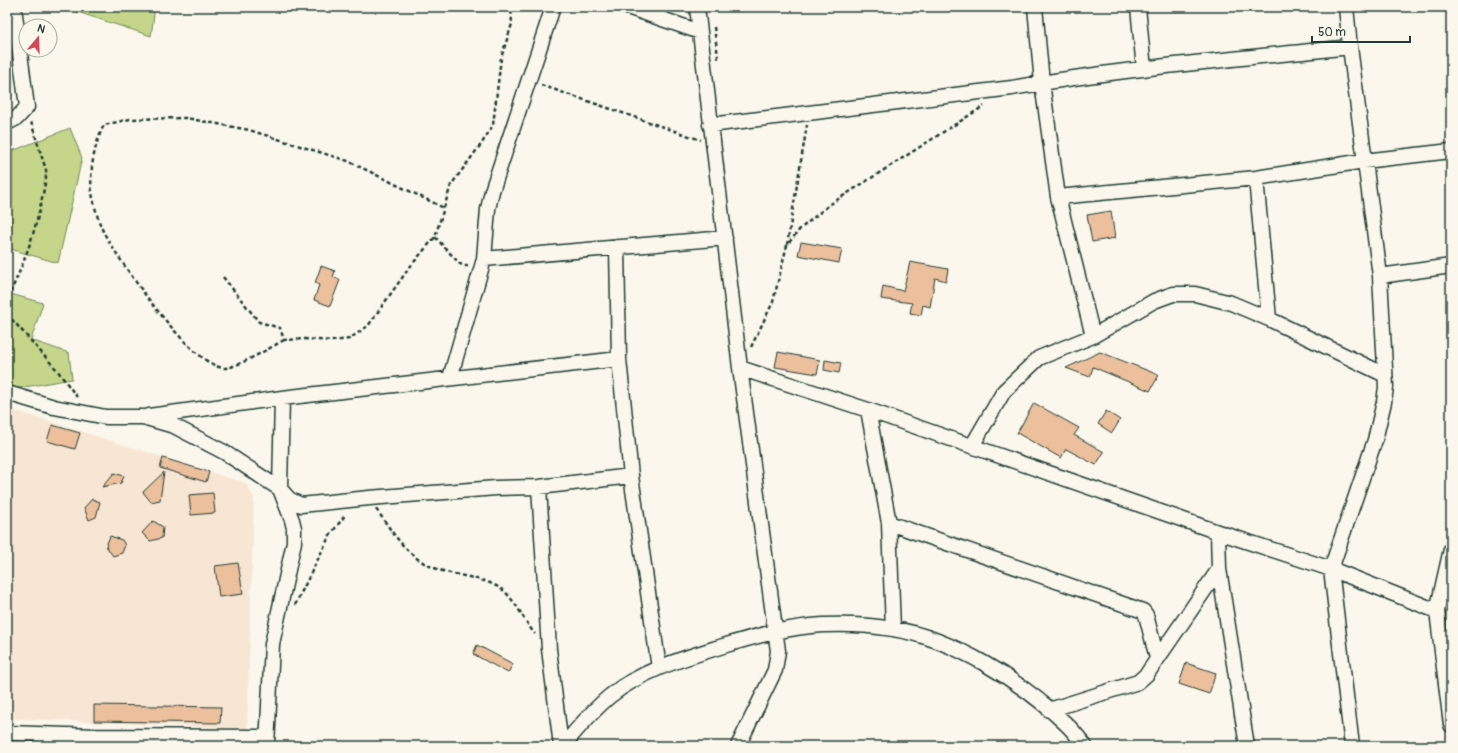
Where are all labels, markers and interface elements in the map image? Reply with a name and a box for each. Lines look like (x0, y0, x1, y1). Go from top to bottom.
north arrow (18, 18, 58, 58)
scale bar (1312, 18, 1410, 44)
text: N (35, 22, 47, 37)
text: 50 m (1318, 25, 1346, 40)

